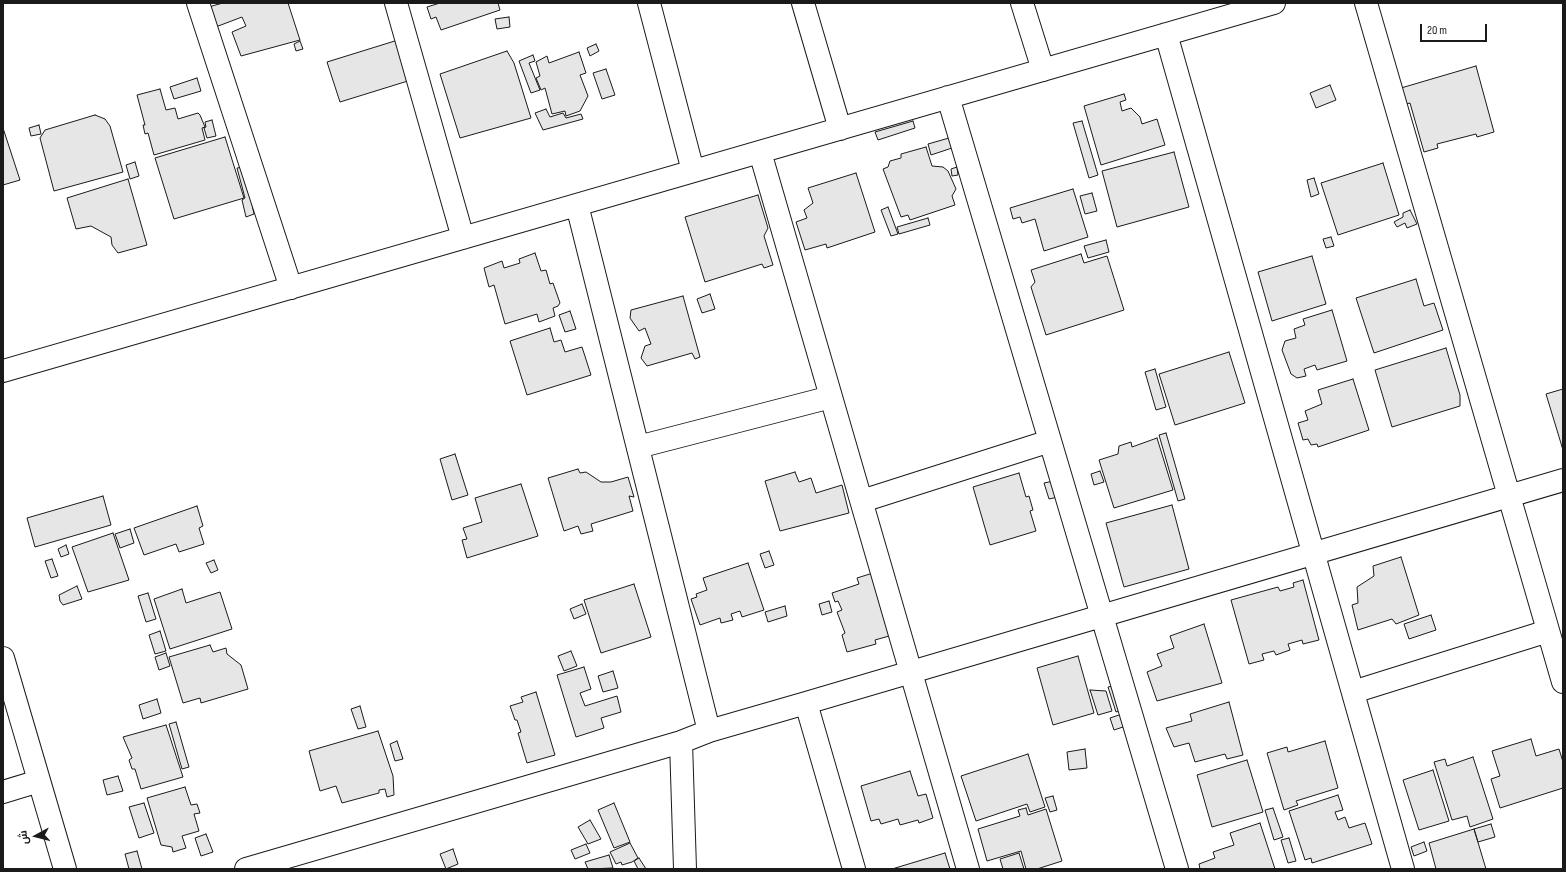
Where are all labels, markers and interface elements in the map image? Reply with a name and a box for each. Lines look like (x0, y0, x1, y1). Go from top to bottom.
scale bar (1422, 16, 1489, 42)
text: 20 m (1427, 23, 1447, 38)
north arrow (16, 816, 56, 856)
text: ش (16, 830, 31, 845)

